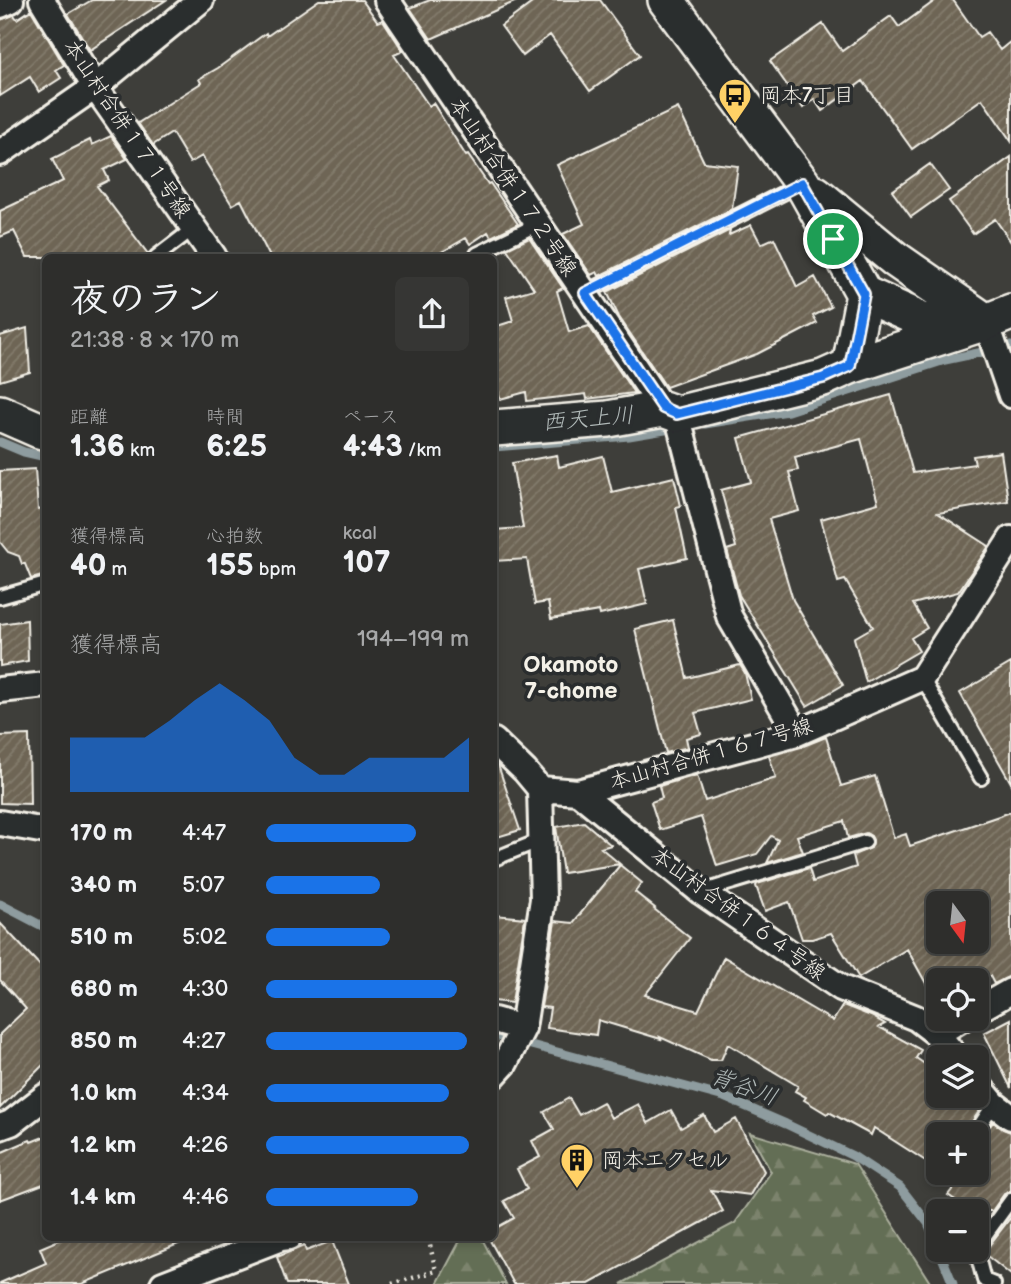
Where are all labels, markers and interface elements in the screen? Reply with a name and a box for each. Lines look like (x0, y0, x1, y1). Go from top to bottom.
street label: 本山村合併１７１号線 (58, 35, 196, 223)
bus stop icon: 岡本7丁目 (716, 76, 754, 125)
place label: 岡本7丁目 (760, 83, 854, 108)
street label: 本山村合併１７２号線 (444, 93, 582, 281)
pin (803, 209, 863, 269)
icon: arrive (814, 220, 852, 258)
text: 夜のラン (70, 277, 222, 322)
button: share (395, 277, 469, 351)
text: 21:38 · 8 × 170 m (70, 326, 239, 354)
water label: 西天上川 (541, 401, 635, 437)
text: 距離 (70, 406, 108, 429)
text: 時間 (206, 406, 244, 429)
text: ペース (343, 406, 399, 429)
text: 1.36 (70, 429, 125, 465)
text: 6:25 (206, 429, 267, 465)
text: 4:43 (343, 429, 403, 465)
text: km (125, 439, 155, 462)
text: /km (403, 439, 441, 462)
text: kcal (343, 522, 377, 545)
text: 獲得標高 (70, 525, 146, 548)
text: 心拍数 (206, 525, 263, 548)
text: 107 (343, 545, 391, 581)
text: 40 (70, 548, 106, 584)
text: 155 (206, 548, 254, 584)
text: m (106, 558, 127, 581)
text: bpm (254, 558, 296, 581)
text: 194–199 m (357, 625, 469, 653)
text: 獲得標高 (70, 631, 162, 659)
district label: Okamoto 7-chome (524, 651, 618, 705)
street label: 本山村合併１６７号線 (607, 713, 815, 795)
text: 170 m (70, 819, 133, 847)
text: 4:47 (182, 819, 226, 847)
street label: 本山村合併１６４号線 (646, 842, 830, 986)
text: 340 m (70, 871, 137, 899)
text: 5:07 (182, 871, 225, 899)
north arrow (926, 891, 989, 954)
map controls (926, 891, 989, 1262)
text: 510 m (70, 923, 133, 951)
text: 5:02 (182, 923, 227, 951)
button: locate (926, 968, 989, 1031)
text: 680 m (70, 975, 138, 1003)
text: 4:30 (182, 975, 228, 1003)
text: 850 m (70, 1027, 137, 1055)
text: 4:27 (182, 1027, 226, 1055)
button: layers (926, 1045, 989, 1108)
water label: 背谷川 (707, 1062, 781, 1112)
text: 1.0 km (70, 1079, 137, 1107)
text: 4:34 (182, 1079, 229, 1107)
button: + (926, 1122, 989, 1185)
text: 1.2 km (70, 1131, 136, 1159)
text: 4:26 (182, 1131, 228, 1159)
building icon: 岡本エクセル (558, 1141, 596, 1190)
place label: 岡本エクセル (602, 1148, 729, 1173)
text: 1.4 km (70, 1183, 136, 1211)
text: 4:46 (182, 1183, 229, 1211)
button: − (926, 1199, 989, 1262)

